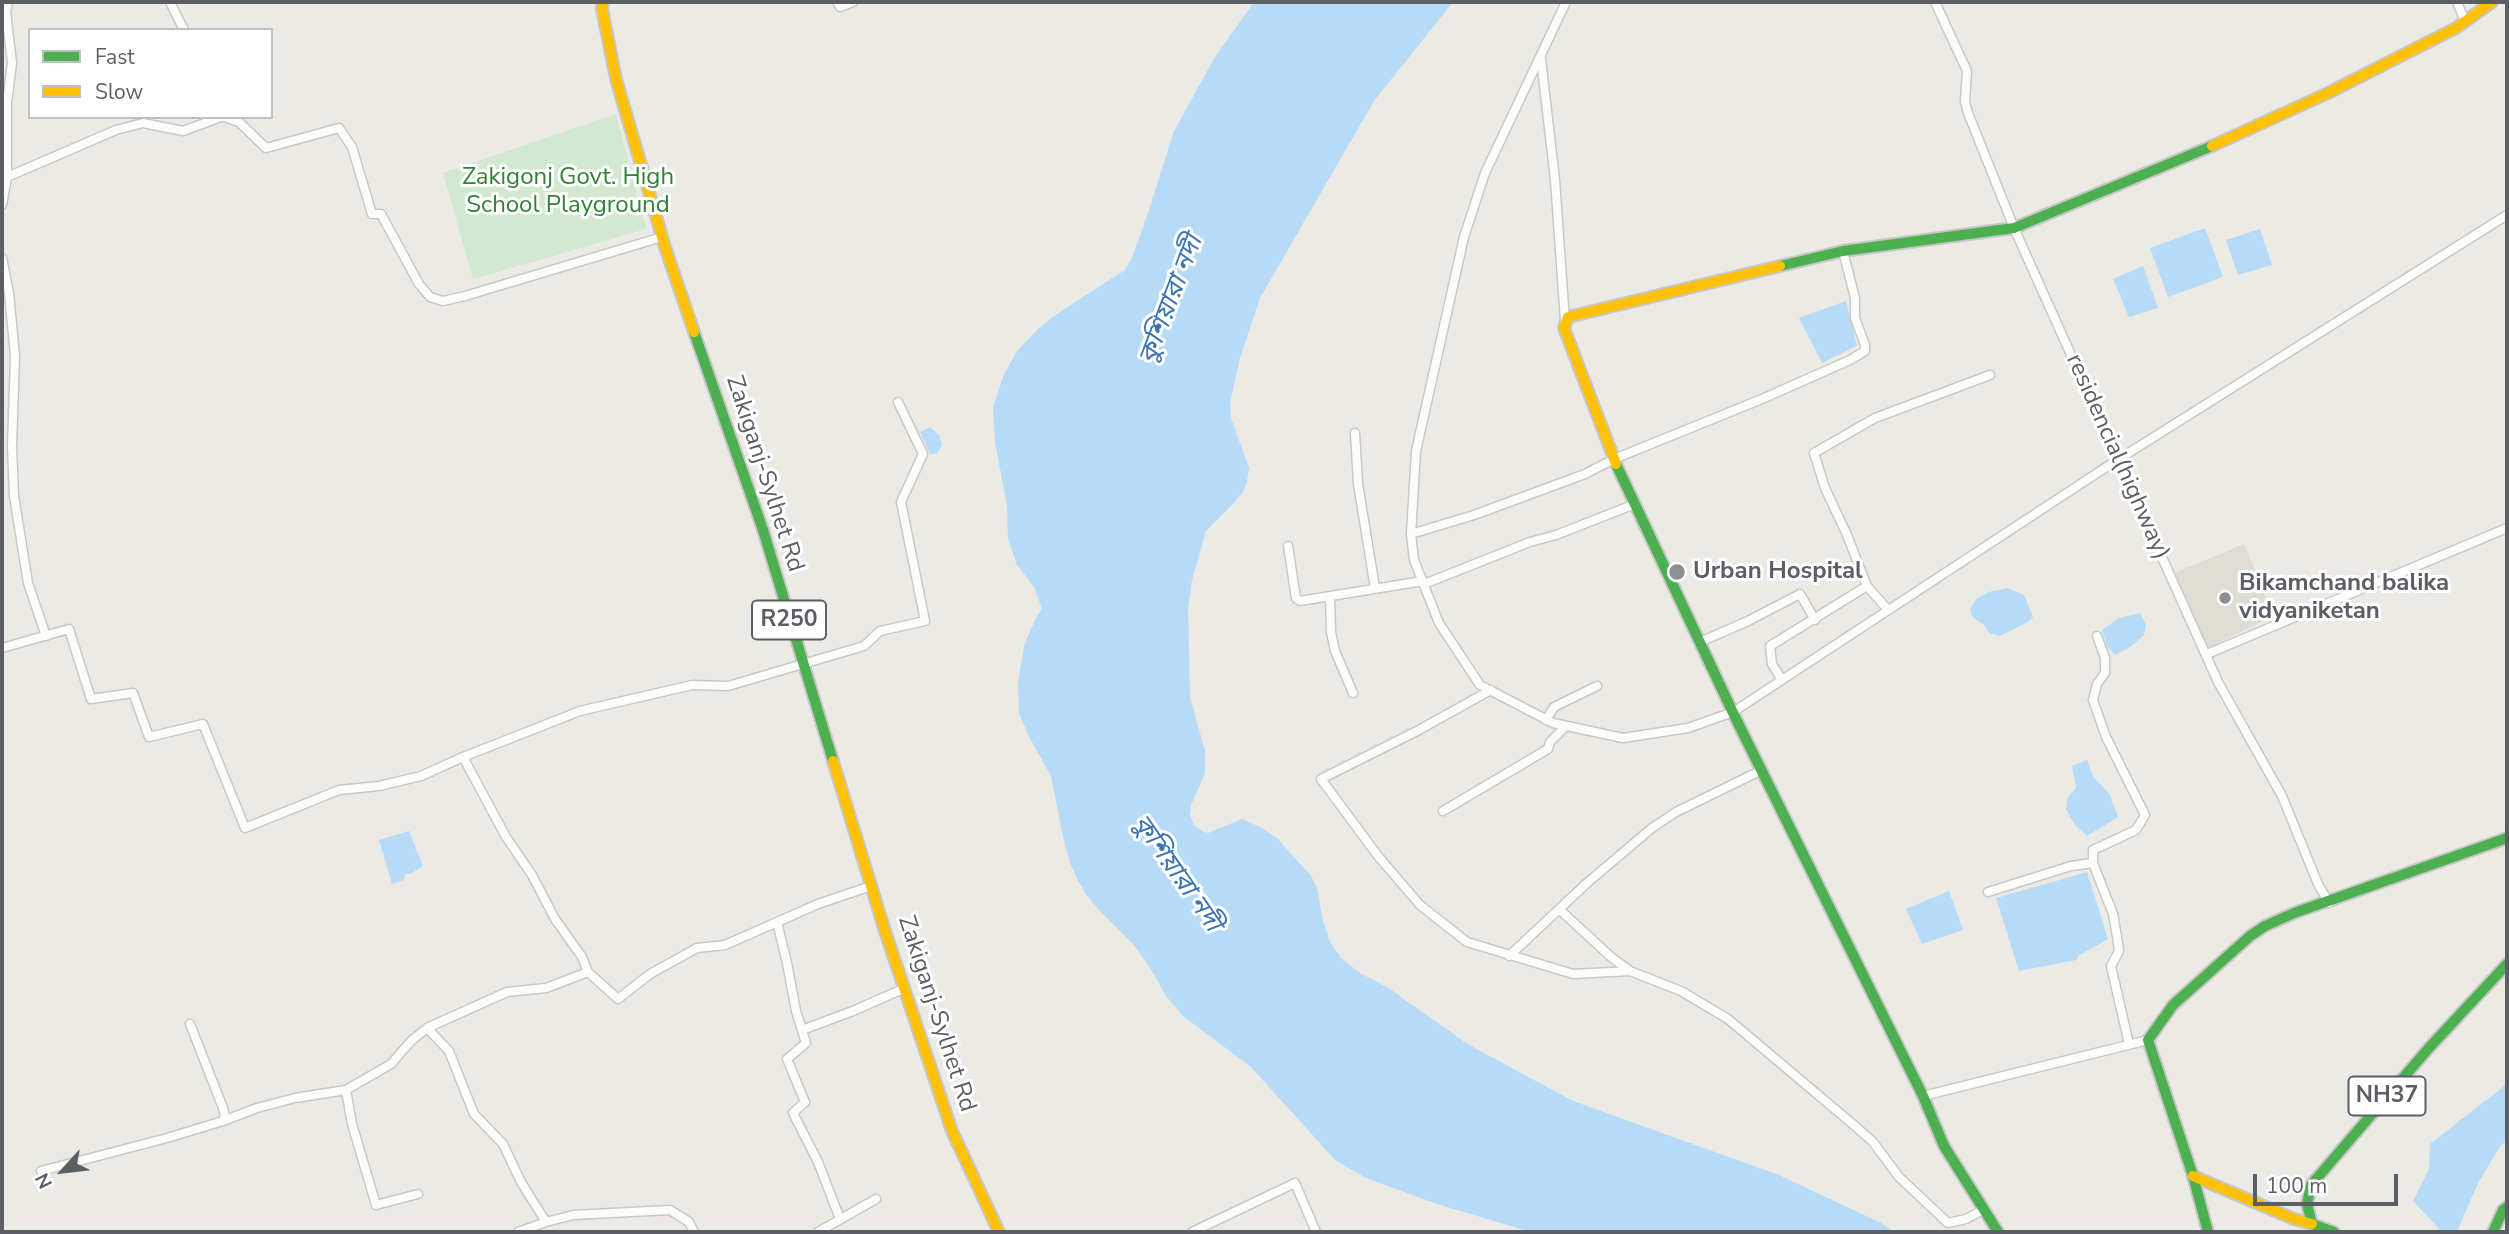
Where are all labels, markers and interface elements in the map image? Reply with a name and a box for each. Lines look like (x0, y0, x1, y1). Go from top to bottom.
legend (28, 28, 273, 119)
text: Fast (95, 43, 135, 71)
text: Slow (95, 78, 143, 106)
park label: Zakigonj Govt. High School Playground (462, 164, 674, 220)
water label: কুশিয়ারা নদী (1133, 231, 1211, 369)
street label: residencial(highway) (2059, 350, 2175, 564)
street label: Zakiganj-Sylhet Rd (719, 372, 809, 576)
place label: Urban Hospital (1693, 558, 1863, 586)
marker: Urban Hospital (1667, 562, 1687, 582)
place label: Bikamchand balika vidyaniketan (2239, 570, 2449, 626)
marker: Bikamchand balika vidyaniketan (2217, 590, 2233, 606)
road number: R250 (752, 600, 826, 640)
water label: কুশিয়ারা নদী (1125, 810, 1227, 938)
street label: Zakiganj-Sylhet Rd (891, 912, 981, 1116)
road number: NH37 (2348, 1077, 2426, 1116)
north arrow (28, 1136, 98, 1206)
scale bar (2257, 1160, 2402, 1204)
text: N (29, 1168, 59, 1193)
text: 100 m (2266, 1172, 2327, 1200)

